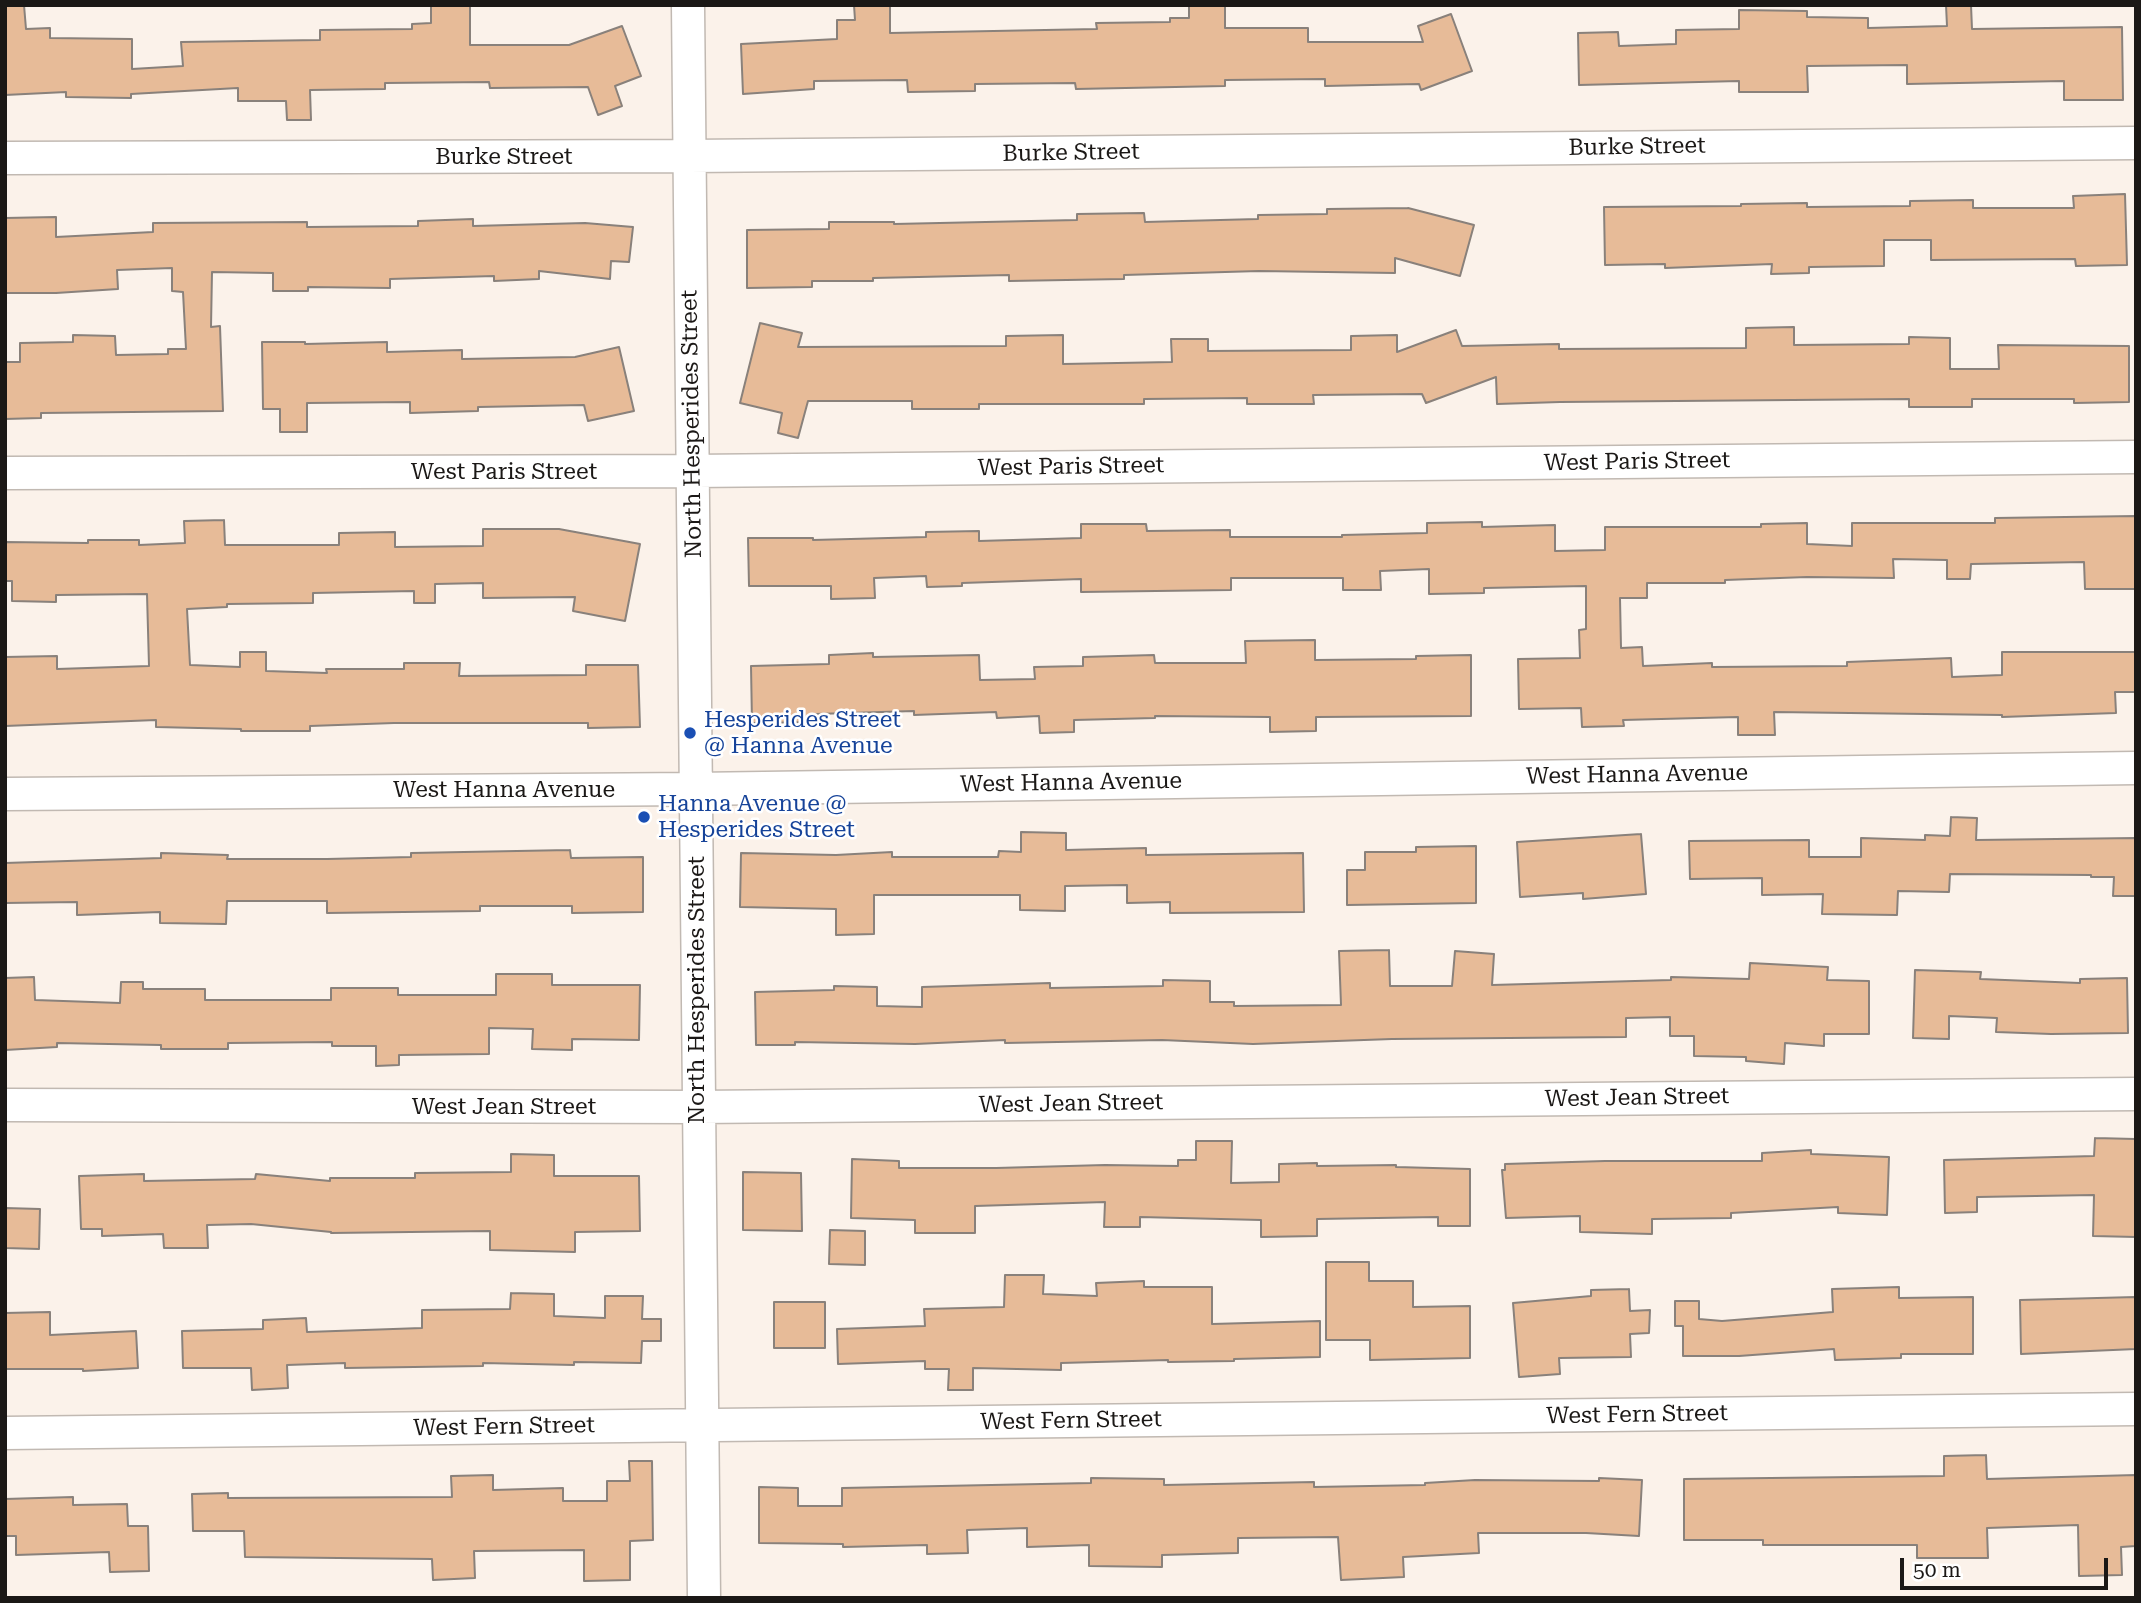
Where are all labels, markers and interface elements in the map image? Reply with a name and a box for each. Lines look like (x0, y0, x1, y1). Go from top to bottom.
street label: Burke Street (1568, 132, 1706, 162)
street label: Burke Street (1002, 138, 1140, 168)
street label: Burke Street (435, 143, 573, 171)
street label: North Hesperides Street (676, 290, 708, 558)
street label: West Paris Street (1543, 447, 1731, 477)
street label: West Paris Street (977, 452, 1165, 482)
street label: West Paris Street (411, 458, 597, 486)
place label: Hesperides Street @ Hanna Avenue (704, 706, 901, 760)
marker: Hesperides Street @ Hanna Avenue (682, 725, 698, 741)
street label: West Hanna Avenue (1526, 759, 1748, 791)
street label: West Hanna Avenue (960, 767, 1182, 799)
street label: West Hanna Avenue (393, 776, 615, 804)
place label: Hanna Avenue @ Hesperides Street (658, 790, 855, 844)
marker: Hanna Avenue @ Hesperides Street (636, 809, 652, 825)
street label: North Hesperides Street (683, 856, 711, 1124)
street label: West Jean Street (1544, 1083, 1730, 1113)
street label: West Jean Street (978, 1089, 1164, 1119)
street label: West Jean Street (412, 1093, 596, 1121)
street label: West Fern Street (1546, 1400, 1728, 1430)
street label: West Fern Street (980, 1406, 1162, 1436)
street label: West Fern Street (413, 1412, 595, 1442)
scale bar (1903, 1544, 2111, 1588)
text: 50 m (1913, 1558, 1961, 1582)

